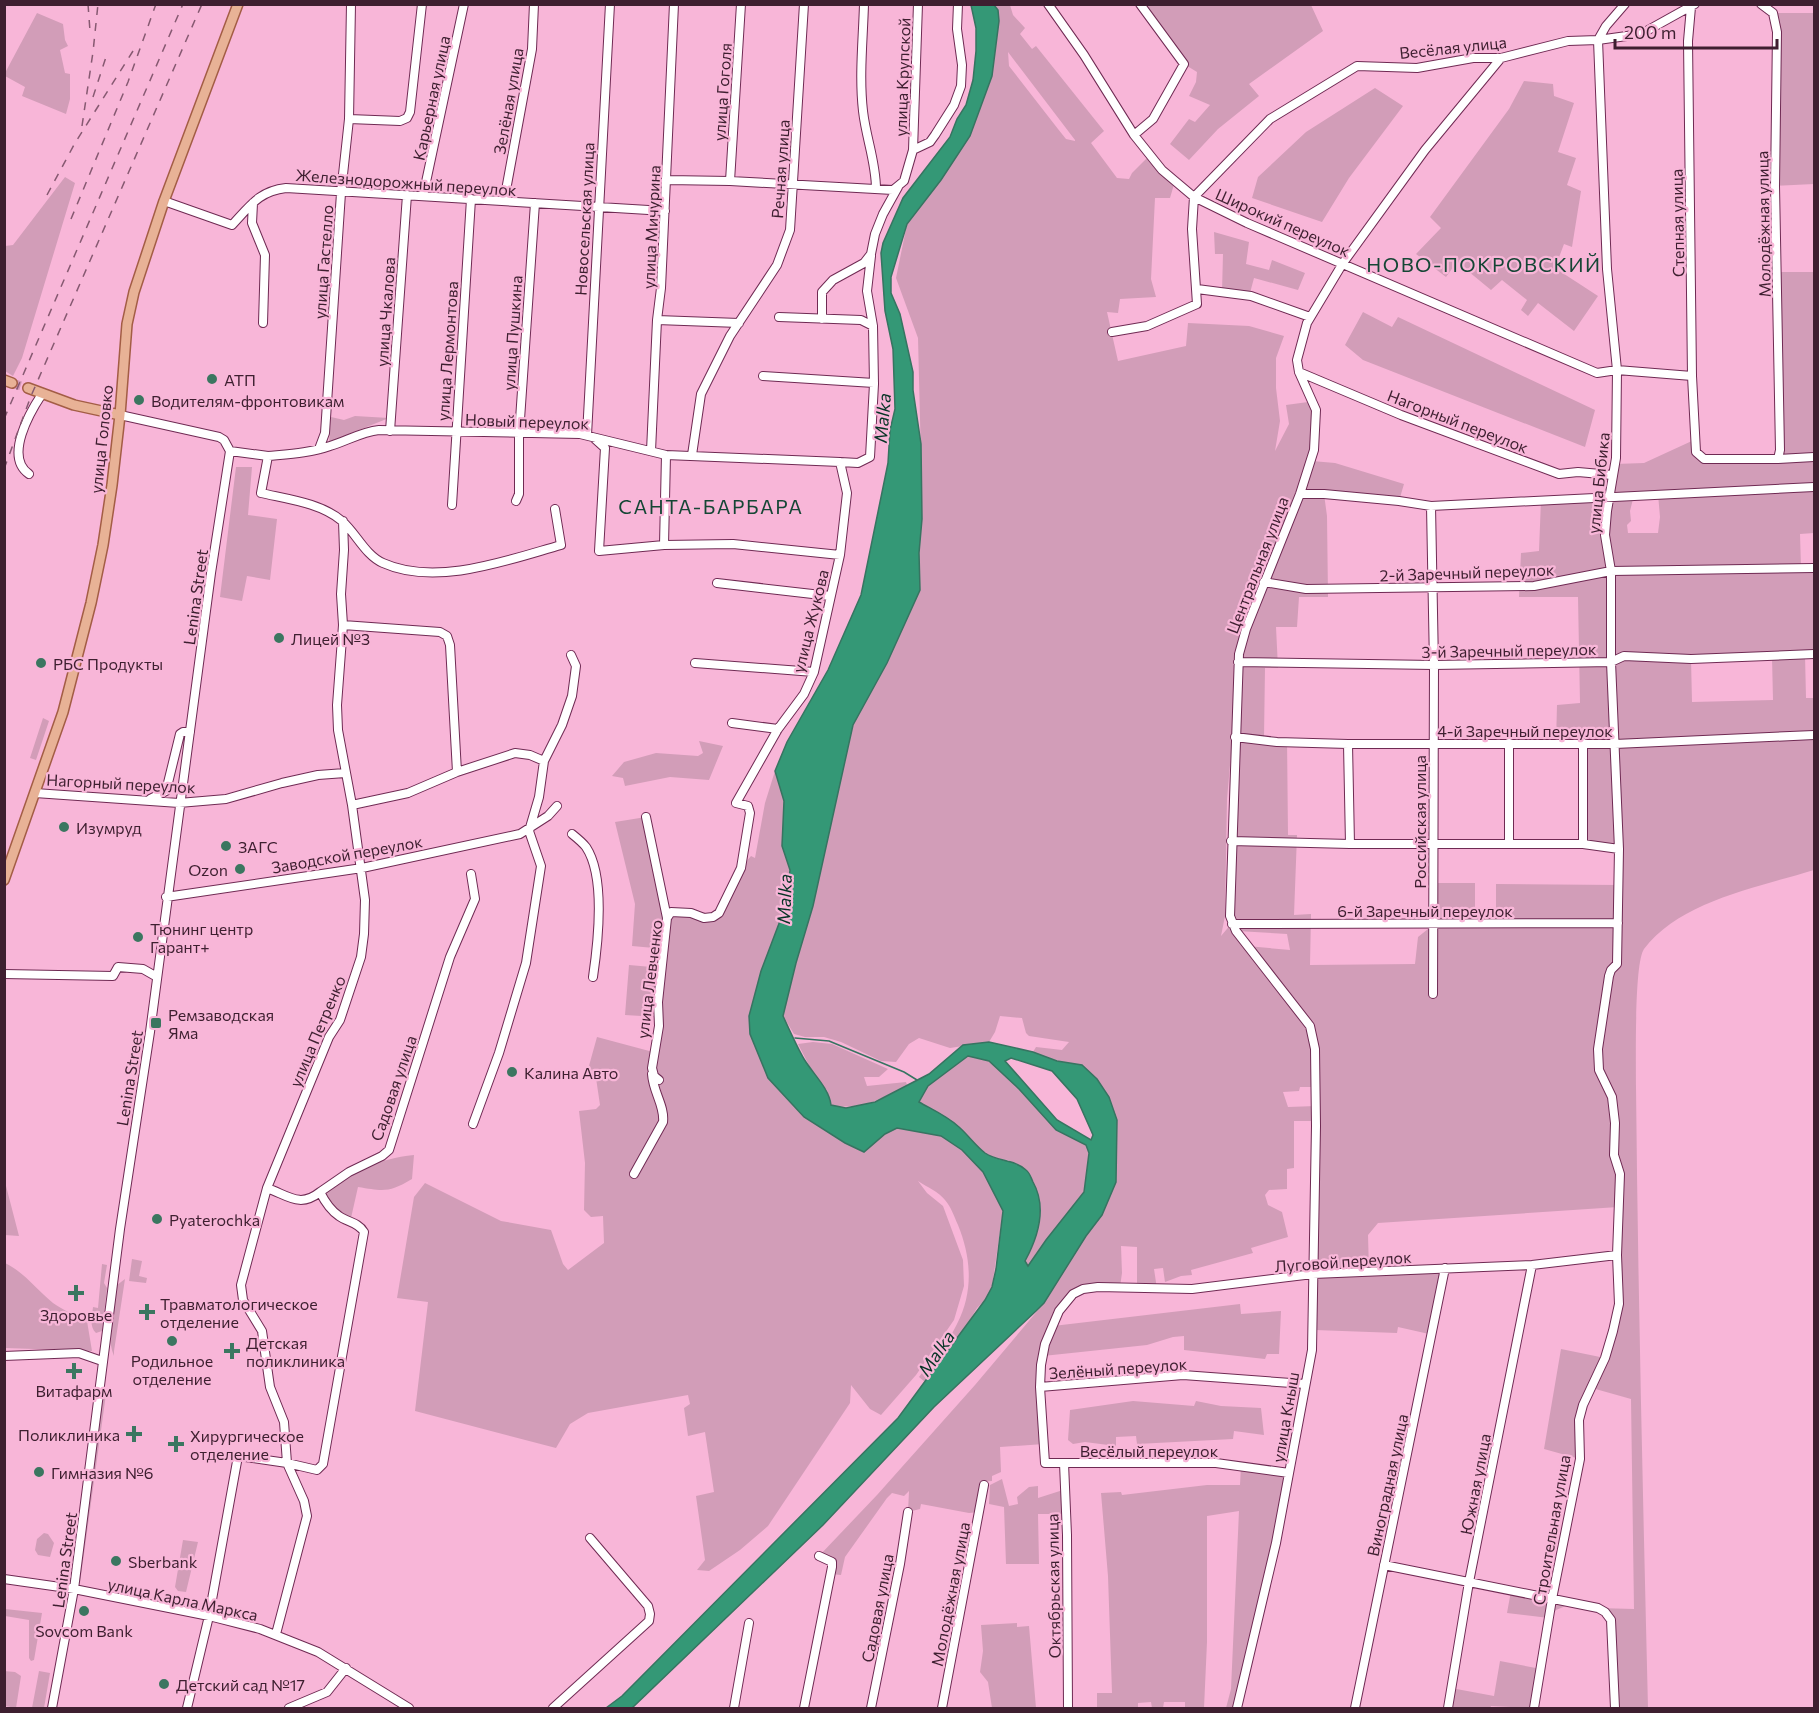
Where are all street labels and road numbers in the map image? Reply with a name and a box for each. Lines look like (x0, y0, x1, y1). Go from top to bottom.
street label: улица Крупской (890, 17, 914, 137)
street label: Весёлая улица (1398, 32, 1508, 62)
street label: Карьерная улица (409, 34, 453, 162)
street label: улица Гоголя (709, 42, 735, 142)
street label: Зелёная улица (489, 46, 527, 156)
street label: Речная улица (767, 119, 793, 219)
street label: Новосельская улица (570, 142, 598, 296)
street label: Молодёжная улица (1752, 151, 1774, 297)
street label: Железнодорожный переулок (295, 165, 518, 199)
street label: улица Мичурина (638, 165, 664, 289)
street label: Степная улица (1667, 169, 1687, 277)
street label: Широкий переулок (1213, 184, 1354, 260)
street label: улица Гастелло (310, 204, 336, 320)
street label: улица Чкалова (372, 256, 398, 368)
street label: улица Пушкина (498, 275, 526, 391)
street label: улица Лермонтова (433, 280, 461, 422)
street label: улица Головко (86, 384, 116, 494)
street label: Нагорный переулок (1385, 385, 1532, 457)
street label: Новый переулок (465, 409, 590, 433)
street label: улица Бибика (1583, 431, 1613, 535)
street label: Центральная улица (1222, 494, 1292, 636)
street label: Lenina Street (179, 547, 211, 646)
street label: 2-й Заречный переулок (1379, 559, 1555, 585)
street label: улица Жукова (788, 567, 832, 675)
street label: 3-й Заречный переулок (1421, 639, 1597, 661)
street label: 4-й Заречный переулок (1437, 721, 1613, 740)
street label: Российская улица (1410, 755, 1429, 889)
street label: Нагорный переулок (46, 770, 196, 796)
street label: Заводской переулок (270, 831, 424, 877)
street label: 6-й Заречный переулок (1337, 901, 1513, 920)
street label: улица Левченко (632, 918, 666, 1040)
street label: улица Петренко (285, 972, 349, 1090)
street label: Lenina Street (112, 1028, 146, 1127)
street label: Садовая улица (366, 1033, 420, 1143)
street label: Луговой переулок (1274, 1247, 1413, 1275)
street label: Зелёный переулок (1048, 1354, 1188, 1382)
street label: улица Кныш (1268, 1370, 1302, 1464)
street label: Виноградная улица (1363, 1412, 1411, 1558)
street label: Южная улица (1456, 1432, 1494, 1536)
street label: Весёлый переулок (1080, 1441, 1219, 1460)
street label: Строительная улица (1528, 1453, 1574, 1607)
street label: Lenina Street (48, 1510, 80, 1609)
street label: Октябрьская улица (1042, 1513, 1064, 1659)
street label: Молодёжная улица (927, 1520, 973, 1668)
street label: Садовая улица (857, 1552, 897, 1664)
street label: улица Карла Маркса (106, 1574, 260, 1624)

